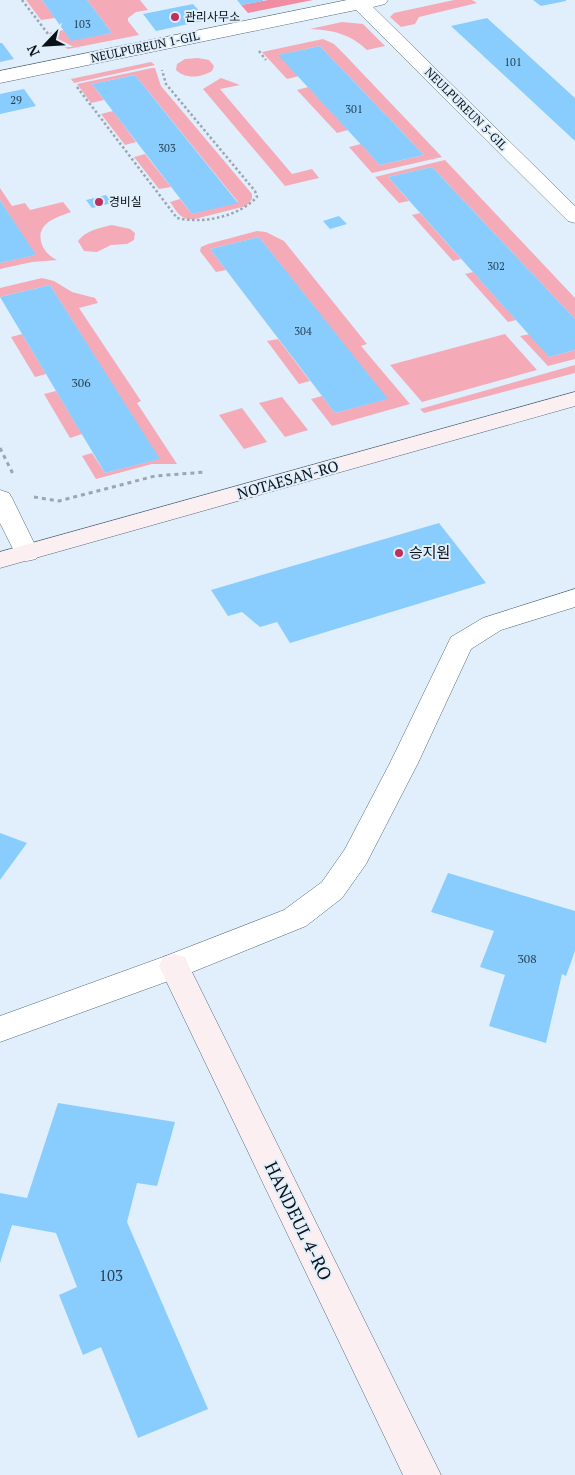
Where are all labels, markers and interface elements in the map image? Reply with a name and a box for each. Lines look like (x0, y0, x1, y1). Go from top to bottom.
place label: 관리사무소 (185, 9, 240, 24)
marker: 관리사무소 (169, 11, 181, 23)
house number: 103 (73, 17, 91, 31)
north arrow (20, 20, 70, 70)
street label: NEULPUREUN 1-GIL (89, 28, 201, 65)
text: N (22, 42, 44, 60)
house number: 101 (504, 55, 522, 69)
street label: NEULPUREUN 5-GIL (422, 64, 511, 153)
house number: 29 (10, 93, 22, 107)
house number: 301 (345, 102, 363, 116)
house number: 303 (158, 141, 176, 155)
place label: 경비실 (109, 194, 142, 209)
marker: 경비실 (93, 196, 105, 208)
house number: 302 (487, 259, 505, 273)
house number: 304 (294, 324, 312, 338)
house number: 306 (71, 375, 91, 390)
street label: NOTAESAN-RO (235, 455, 341, 503)
place label: 승지원 (409, 542, 450, 562)
marker: 승지원 (393, 547, 405, 559)
house number: 308 (517, 951, 537, 966)
street label: HANDEUL 4-RO (260, 1157, 338, 1284)
house number: 103 (99, 1265, 123, 1285)

